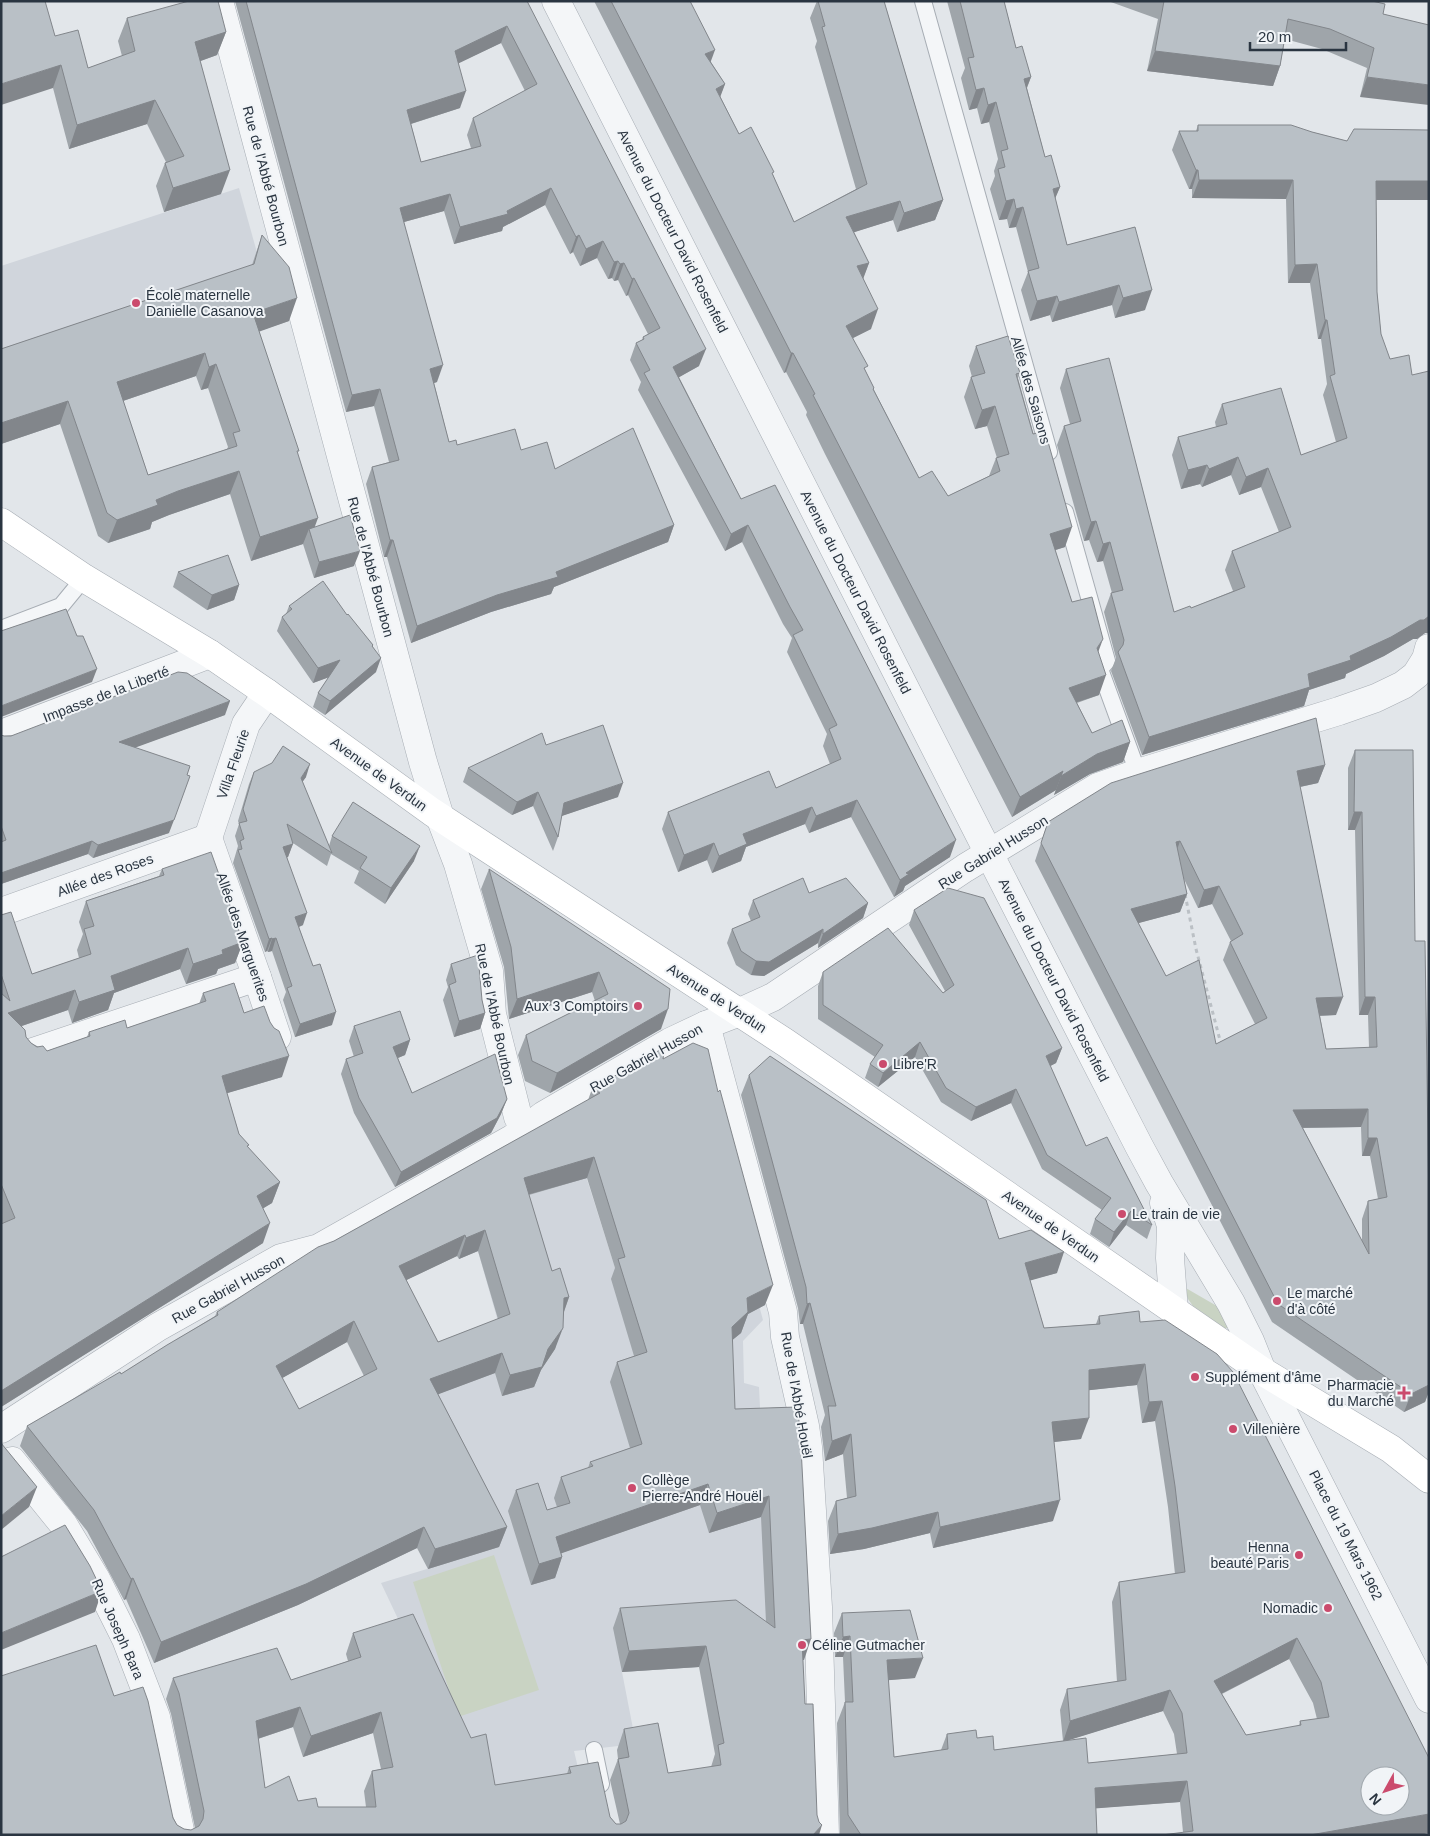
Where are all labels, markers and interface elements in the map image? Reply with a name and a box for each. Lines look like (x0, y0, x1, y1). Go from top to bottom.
scale bar (1250, 20, 1346, 52)
text: 20 m (1258, 28, 1291, 45)
street label: Rue de l'Abbé Bourbon (240, 104, 292, 248)
street label: Avenue du Docteur David Rosenfeld (615, 127, 731, 335)
place label: École maternelle Danielle Casanova (146, 287, 264, 319)
marker: École maternelle Danielle Casanova (130, 297, 142, 309)
street label: Allée des Saisons (1008, 334, 1054, 446)
street label: Avenue du Docteur David Rosenfeld (798, 488, 914, 696)
street label: Rue de l'Abbé Bourbon (345, 495, 397, 639)
street label: Impasse de la Liberté (41, 662, 172, 725)
street label: Villa Fleurie (214, 727, 252, 801)
street label: Avenue de Verdun (328, 734, 430, 814)
street label: Rue Gabriel Husson (935, 812, 1051, 892)
street label: Allée des Roses (55, 850, 155, 900)
street label: Allée des Marguerites (213, 870, 273, 1004)
street label: Avenue du Docteur David Rosenfeld (996, 876, 1112, 1084)
street label: Rue de l'Abbé Bourbon (472, 942, 518, 1086)
street label: Avenue de Verdun (664, 960, 770, 1036)
place label: Aux 3 Comptoirs (525, 998, 628, 1014)
marker: Aux 3 Comptoirs (632, 1000, 644, 1012)
street label: Rue Gabriel Husson (587, 1020, 705, 1096)
place label: Libre'R (893, 1056, 937, 1072)
marker: Libre'R (877, 1058, 889, 1070)
street label: Avenue de Verdun (999, 1186, 1103, 1266)
place label: Le train de vie (1132, 1206, 1220, 1222)
marker: Le train de vie (1116, 1208, 1128, 1220)
street label: Rue Gabriel Husson (169, 1251, 287, 1327)
place label: Le marché d'à côté (1287, 1285, 1353, 1317)
marker: Le marché d'à côté (1271, 1295, 1283, 1307)
street label: Rue de l'Abbé Houël (778, 1331, 816, 1459)
place label: Supplément d'âme (1205, 1369, 1322, 1385)
marker: Supplément d'âme (1189, 1371, 1201, 1383)
place label: Pharmacie du Marché (1327, 1377, 1394, 1409)
marker: Pharmacie du Marché (1398, 1387, 1410, 1399)
place label: Villenière (1243, 1421, 1301, 1437)
marker: Villenière (1227, 1423, 1239, 1435)
street label: Place du 19 Mars 1962 (1306, 1467, 1386, 1603)
place label: Collège Pierre-André Houël (642, 1472, 762, 1504)
marker: Collège Pierre-André Houël (626, 1482, 638, 1494)
place label: Henna beauté Paris (1210, 1539, 1289, 1571)
marker: Henna beauté Paris (1293, 1549, 1305, 1561)
street label: Rue Joseph Bara (89, 1576, 147, 1682)
place label: Nomadic (1263, 1600, 1318, 1616)
marker: Nomadic (1322, 1602, 1334, 1614)
place label: Céline Gutmacher (812, 1637, 925, 1653)
marker: Céline Gutmacher (796, 1639, 808, 1651)
north arrow (1360, 1766, 1410, 1816)
text: N (1366, 1790, 1384, 1808)

